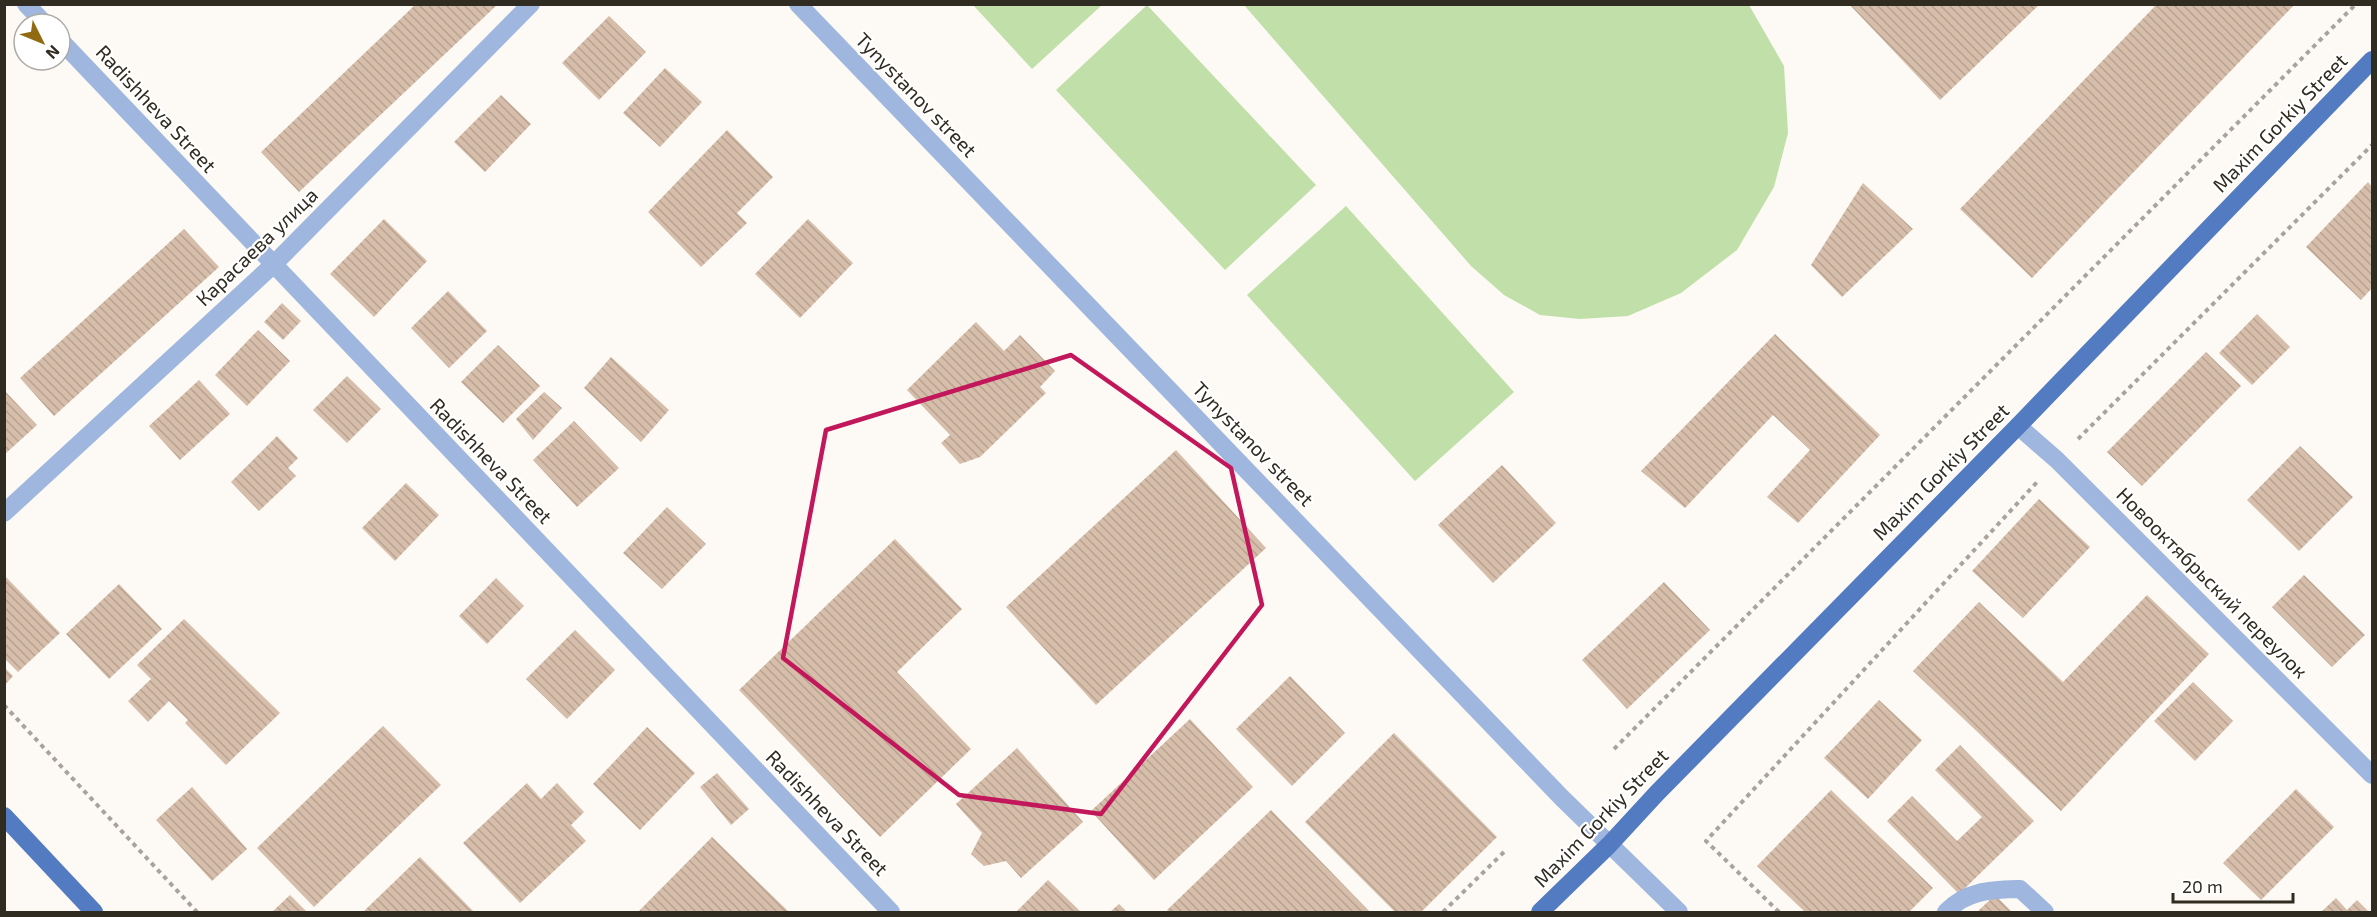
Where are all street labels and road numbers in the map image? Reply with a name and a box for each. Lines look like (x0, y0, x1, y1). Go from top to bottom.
street label: Tynystanov street (851, 27, 983, 162)
street label: Radishheva Street (92, 40, 222, 177)
street label: Maxim Gorkiy Street (2207, 48, 2352, 197)
street label: Карасаева улица (190, 182, 323, 311)
street label: Tynystanov street (1188, 376, 1320, 511)
street label: Radishheva Street (426, 392, 558, 528)
street label: Maxim Gorkiy Street (1867, 398, 2014, 545)
street label: Новооктябрьский переулок (2112, 482, 2313, 684)
street label: Maxim Gorkiy Street (1528, 743, 1673, 892)
street label: Radishheva Street (762, 744, 894, 880)

